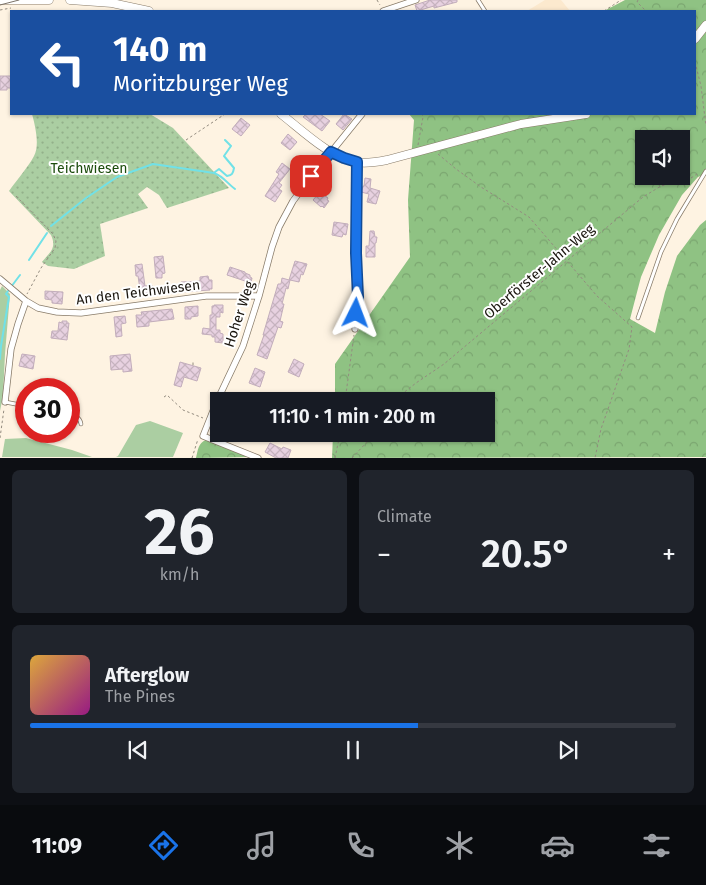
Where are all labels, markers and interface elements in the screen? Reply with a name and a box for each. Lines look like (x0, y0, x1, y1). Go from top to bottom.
text: 140 m (113, 28, 207, 70)
icon: left (30, 30, 95, 95)
text: Moritzburger Weg (113, 70, 288, 97)
map controls (635, 130, 690, 185)
button: sound (635, 130, 690, 185)
pin (290, 155, 332, 197)
park label: Teichwiesen (51, 160, 127, 177)
icon: arrive (297, 162, 325, 190)
street label: Oberförster-Jahn-Weg (481, 220, 598, 322)
street label: An den Teichwiesen (75, 276, 201, 309)
street label: Hoher Weg (221, 278, 258, 350)
position arrow (329, 286, 381, 338)
speed limit sign: 30 (15, 378, 80, 443)
text: 11:10 · 1 min · 200 m (269, 405, 436, 428)
text: 26 (144, 493, 215, 571)
text: Climate (377, 507, 432, 526)
text: 20.5° (481, 531, 572, 577)
text: − (377, 538, 391, 571)
text: + (662, 538, 676, 571)
text: km/h (160, 565, 199, 584)
text: Afterglow (105, 664, 189, 687)
text: The Pines (105, 687, 175, 706)
icon: previous (124, 736, 152, 764)
icon: pause (339, 736, 367, 764)
icon: next (554, 736, 582, 764)
icon: directions (146, 828, 181, 863)
icon: music (244, 828, 279, 863)
icon: phone (343, 828, 378, 863)
icon: climate (442, 828, 477, 863)
icon: car (540, 828, 575, 863)
icon: filters (639, 828, 674, 863)
text: 11:09 (32, 832, 82, 859)

